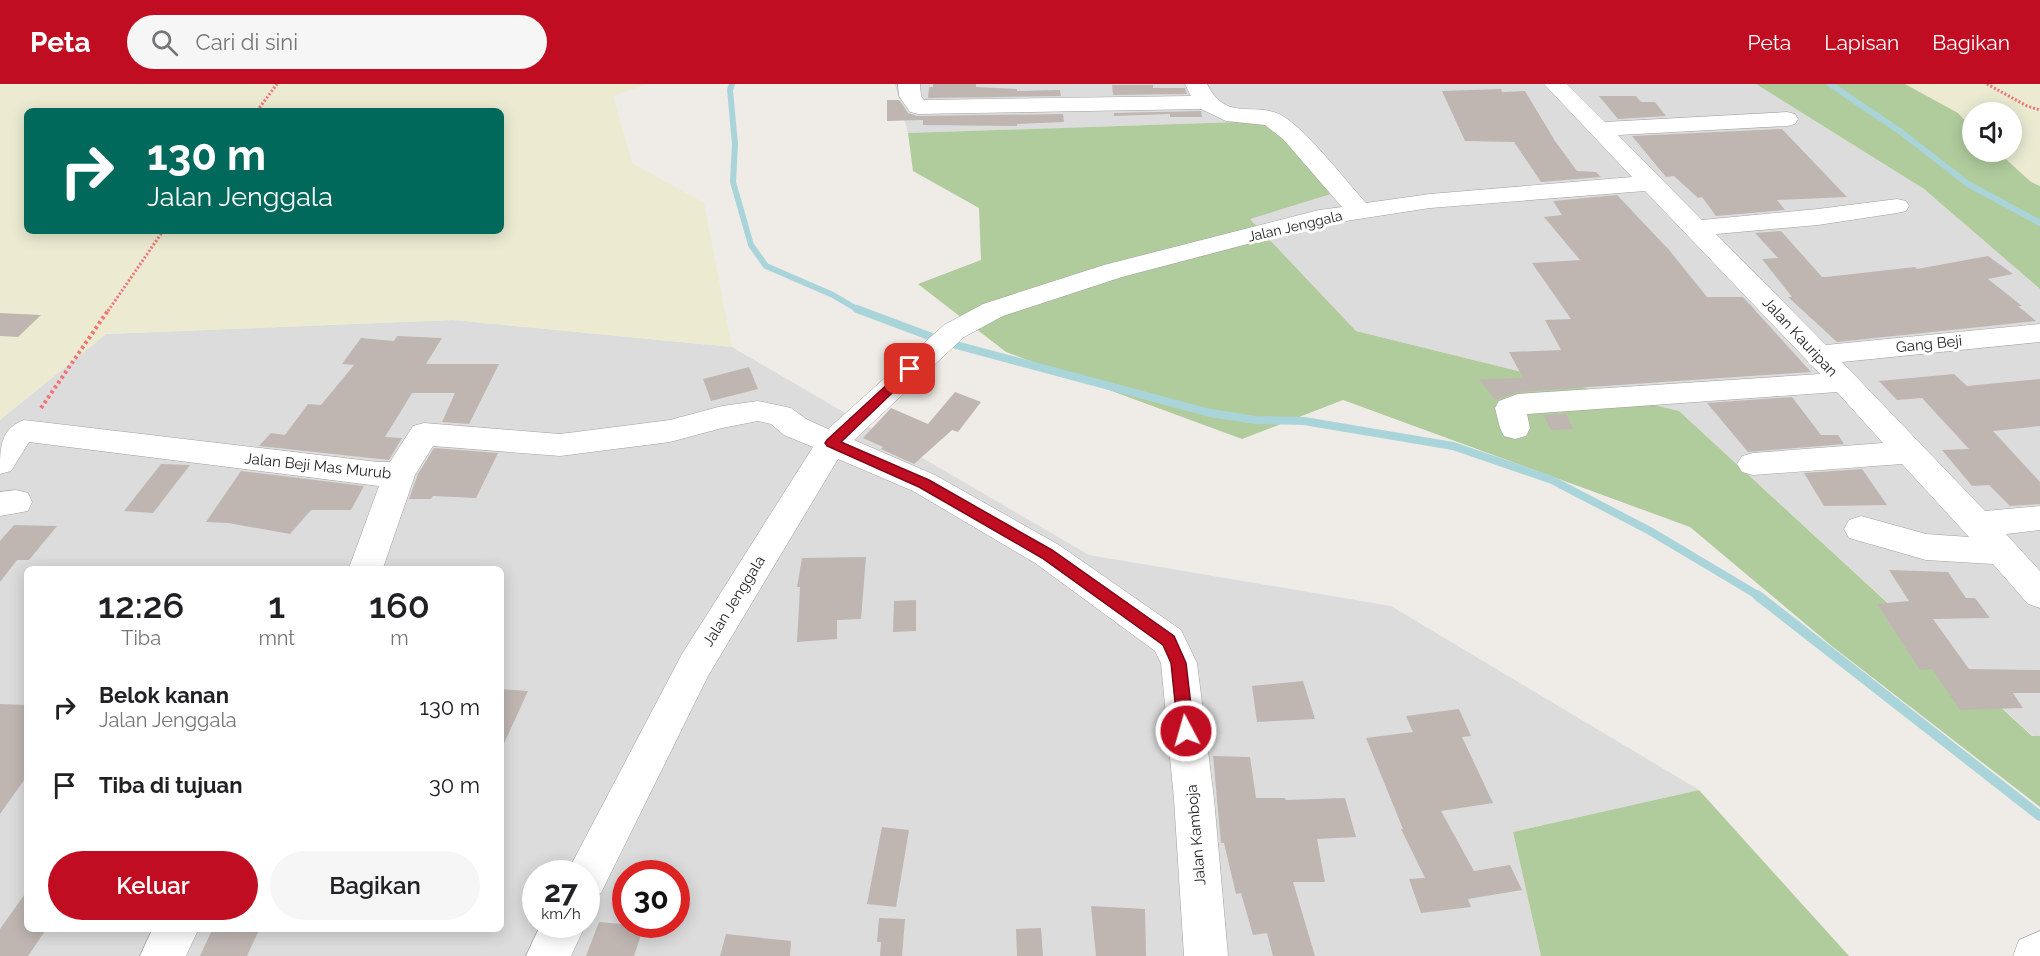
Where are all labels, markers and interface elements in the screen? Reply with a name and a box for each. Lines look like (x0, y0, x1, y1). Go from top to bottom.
search box (127, 15, 547, 69)
text: Peta (30, 26, 91, 59)
icon: search (148, 26, 181, 59)
text: Cari di sini (196, 29, 298, 55)
text: Peta (1748, 30, 1791, 55)
text: Lapisan (1824, 30, 1899, 55)
text: Bagikan (1932, 30, 2010, 55)
map controls (1962, 102, 2022, 162)
button: sound (1962, 102, 2022, 162)
text: 130 m (147, 131, 266, 180)
icon: right (48, 132, 126, 210)
text: Jalan Jenggala (147, 181, 333, 212)
street label: Jalan Jenggala (1246, 207, 1344, 245)
street label: Jalan Kauripan (1759, 294, 1841, 380)
street label: Gang Beji (1895, 332, 1963, 356)
pin (884, 343, 935, 394)
icon: arrive (893, 352, 926, 385)
street label: Jalan Beji Mas Murub (244, 449, 392, 483)
street label: Jalan Jenggala (699, 552, 769, 650)
text: 12:26 (98, 584, 184, 626)
text: 1 (268, 584, 285, 626)
text: 160 (369, 584, 430, 626)
text: Tiba (121, 626, 161, 650)
text: mnt (258, 626, 295, 650)
text: m (390, 626, 409, 650)
text: Belok kanan (99, 682, 229, 708)
icon: right (48, 691, 81, 724)
text: 130 m (420, 694, 480, 720)
position arrow (1154, 699, 1218, 763)
text: Jalan Jenggala (99, 708, 237, 732)
icon: arrive (48, 769, 81, 802)
text: Tiba di tujuan (99, 772, 242, 798)
text: 30 m (429, 772, 480, 798)
street label: Jalan Kamboja (1183, 784, 1209, 886)
button: Keluar (48, 851, 258, 920)
button: Bagikan (270, 851, 480, 920)
speed limit sign: 30 (612, 860, 690, 938)
text: 27 (544, 874, 578, 909)
text: km/h (541, 905, 581, 923)

